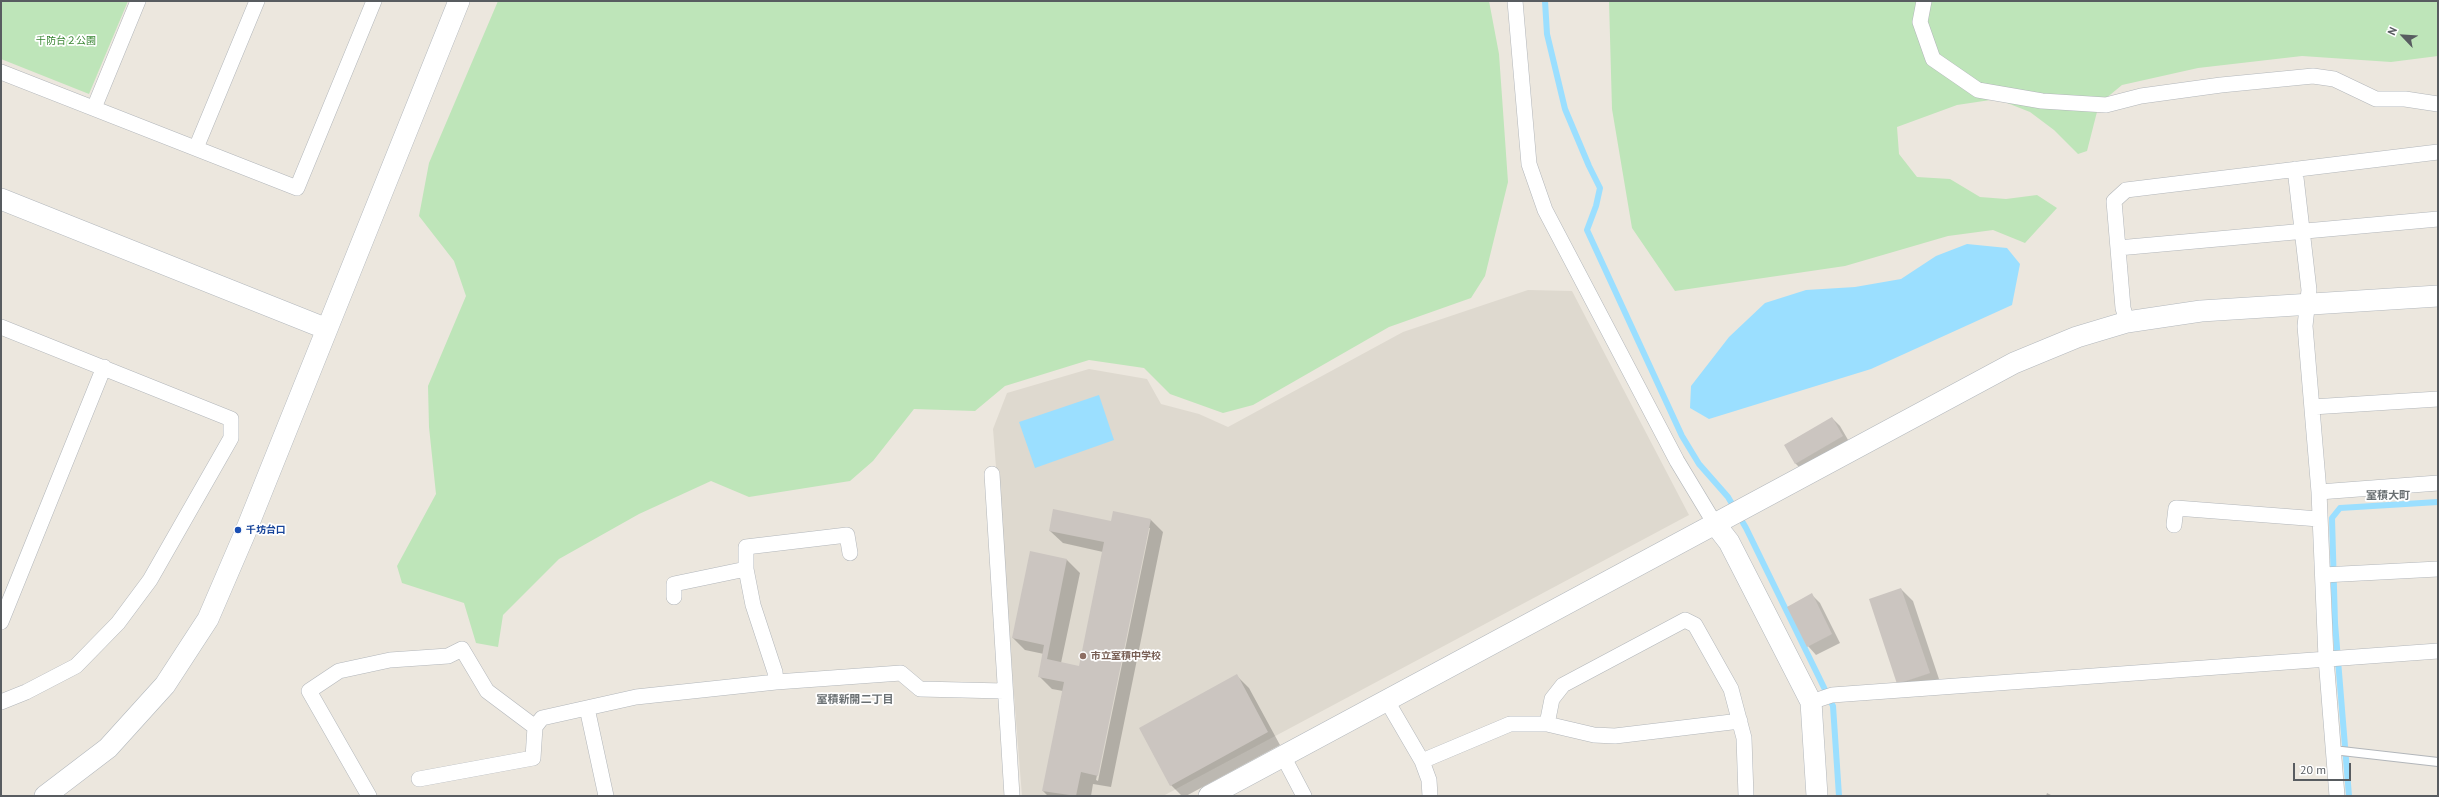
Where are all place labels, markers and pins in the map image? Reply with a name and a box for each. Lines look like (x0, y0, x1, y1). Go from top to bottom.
place label: 千坊台口 (246, 524, 286, 536)
marker: 千坊台口 (233, 525, 243, 535)
place label: 市立室積中学校 (1091, 650, 1161, 662)
marker: 市立室積中学校 (1078, 651, 1088, 661)

